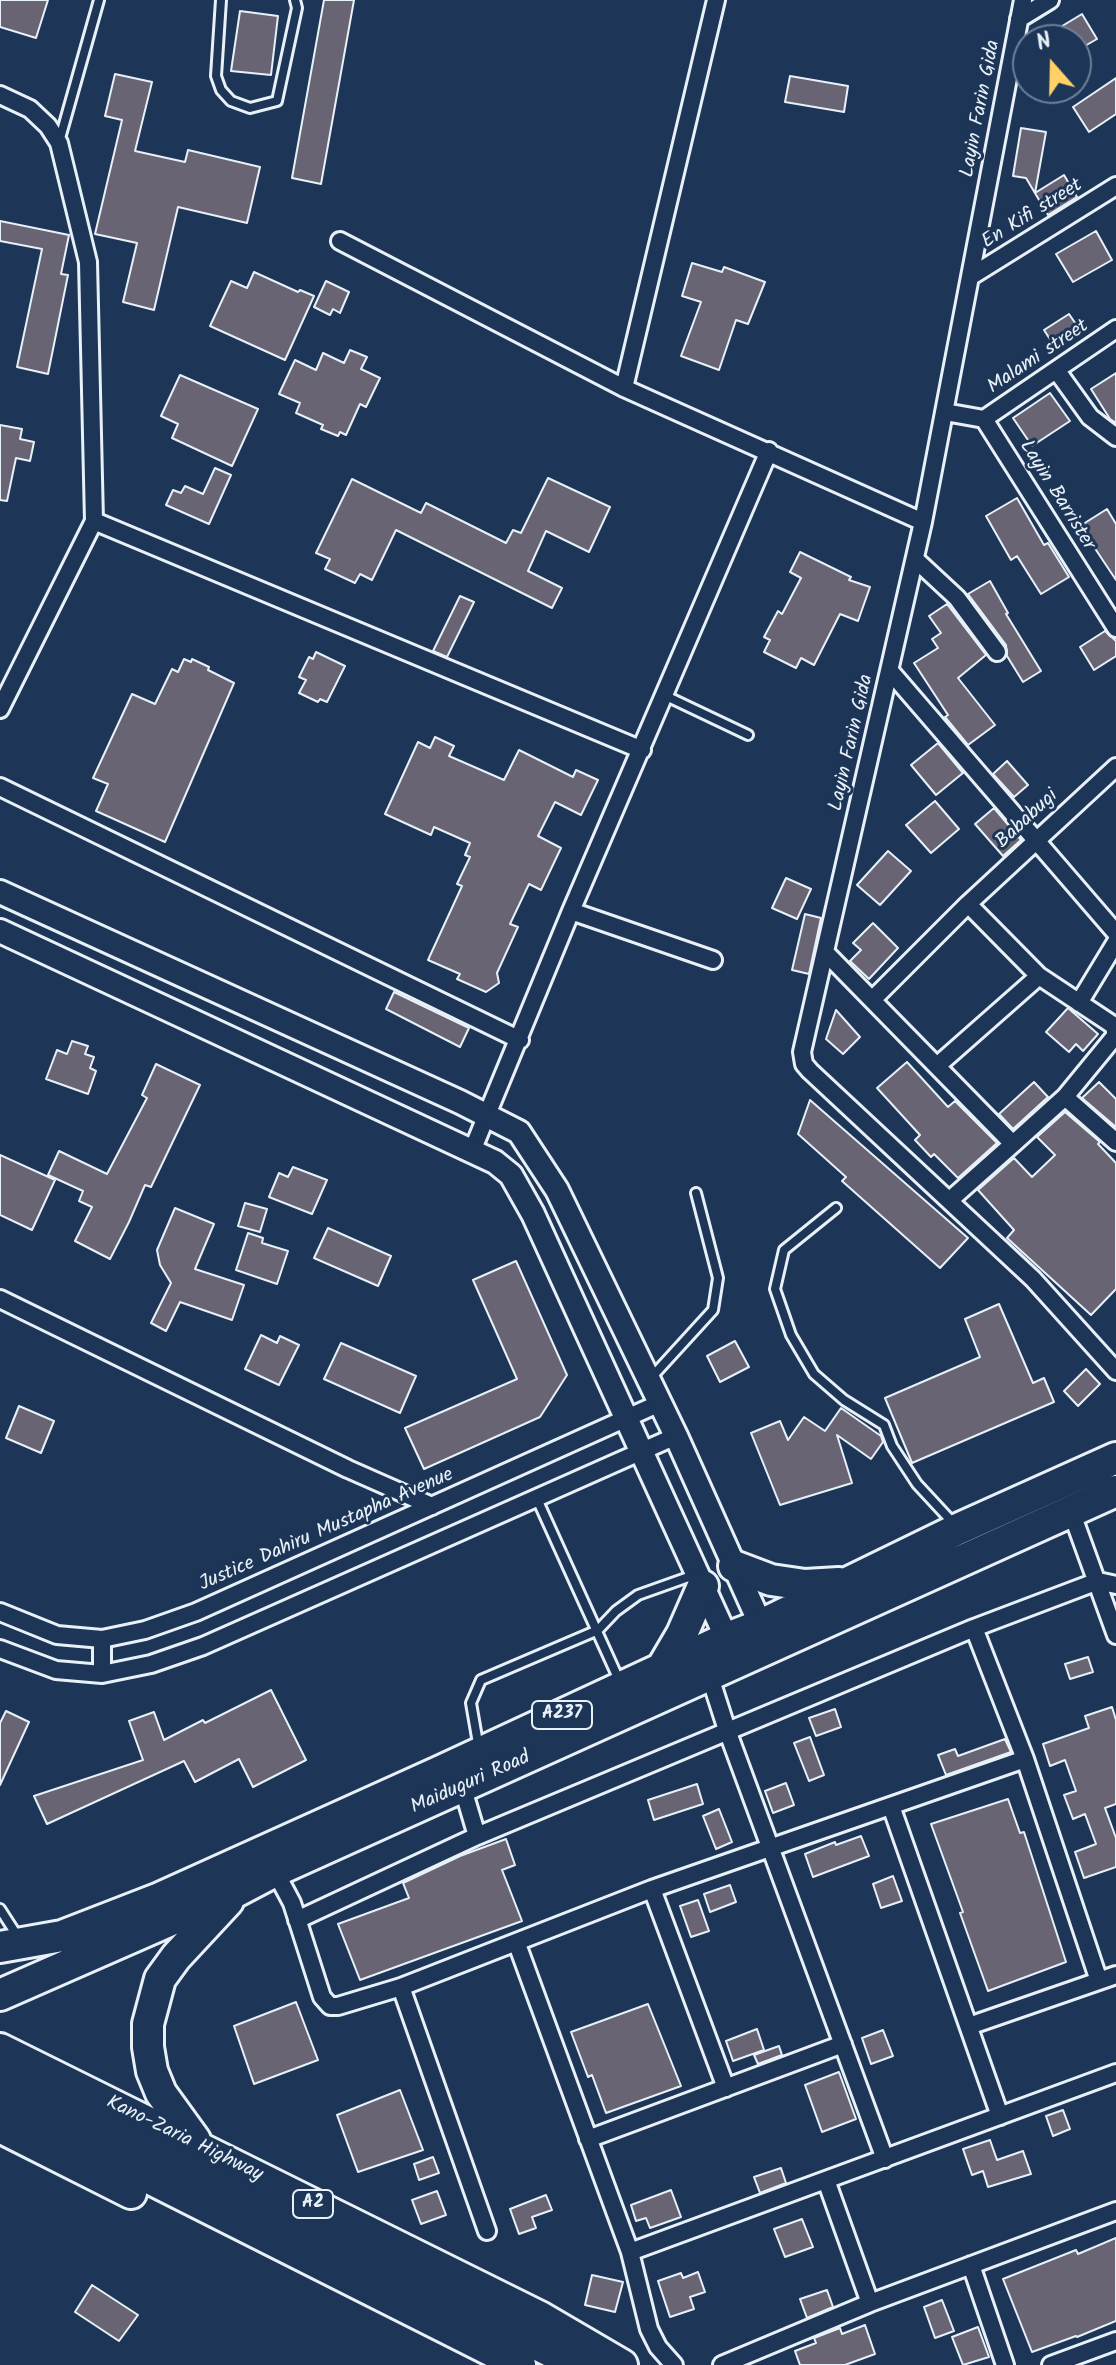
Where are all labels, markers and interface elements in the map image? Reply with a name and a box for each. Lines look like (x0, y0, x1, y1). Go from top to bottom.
north arrow (1012, 24, 1092, 104)
text: N (1032, 24, 1057, 62)
street label: Layin Farin Gida (957, 38, 1007, 180)
street label: En Kifi street (978, 175, 1088, 255)
street label: Malami street (984, 315, 1094, 401)
street label: Layin Barrister (1013, 437, 1099, 555)
street label: Layin Farin Gida (826, 672, 880, 814)
street label: Bababugi (992, 785, 1064, 855)
street label: Justice Dahiru Mustapha Avenue (196, 1464, 458, 1598)
road number: A237 (532, 1701, 592, 1729)
street label: Maiduguri Road (408, 1747, 534, 1821)
street label: Kano-Zaria Highway (102, 2092, 266, 2188)
road number: A2 (293, 2190, 333, 2218)

